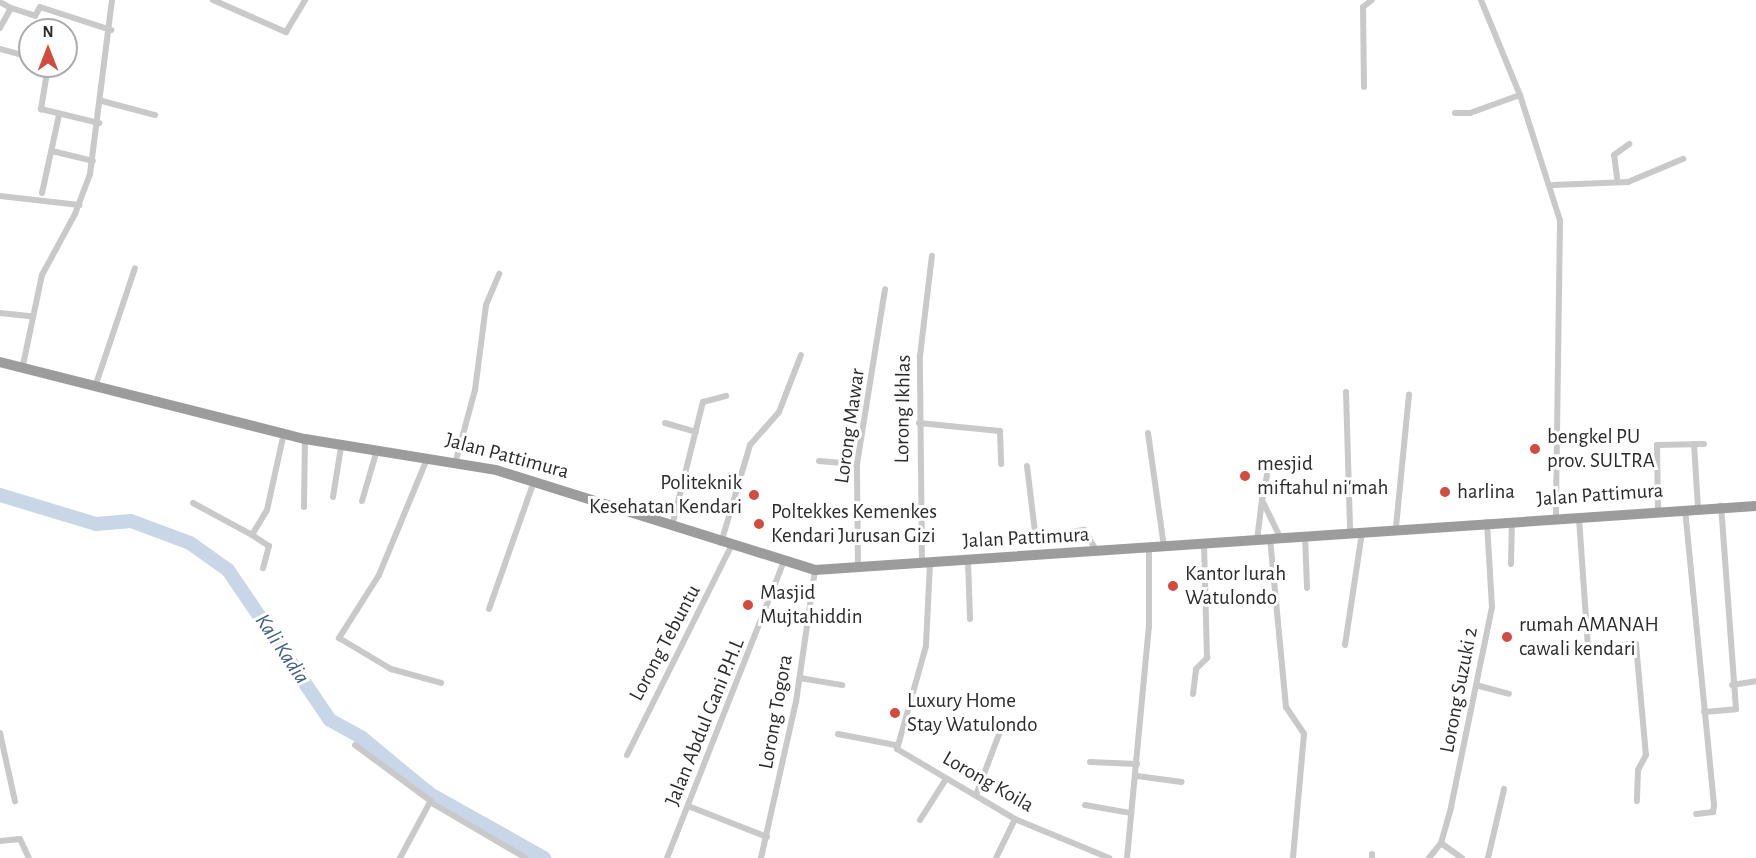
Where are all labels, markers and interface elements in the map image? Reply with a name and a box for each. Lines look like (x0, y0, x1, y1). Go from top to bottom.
north arrow (18, 18, 78, 78)
text: N (42, 24, 54, 40)
street label: Lorong Ikhlas (889, 354, 917, 464)
street label: Lorong Mawar (829, 367, 871, 485)
place label: bengkel PU prov. SULTRA (1547, 424, 1655, 474)
street label: Jalan Pattimura (442, 427, 572, 485)
marker: bengkel PU prov. SULTRA (1528, 442, 1542, 456)
place label: mesjid miftahul ni'mah (1257, 451, 1389, 501)
marker: mesjid miftahul ni'mah (1238, 469, 1252, 483)
place label: Politeknik Kesehatan Kendari (589, 470, 742, 520)
street label: Jalan Pattimura (1536, 478, 1664, 512)
place label: harlina (1457, 479, 1515, 505)
marker: harlina (1438, 485, 1452, 499)
marker: Politeknik Kesehatan Kendari (747, 488, 761, 502)
place label: Poltekkes Kemenkes Kendari Jurusan Gizi (771, 499, 937, 549)
marker: Poltekkes Kemenkes Kendari Jurusan Gizi (752, 517, 766, 531)
street label: Jalan Pattimura (962, 522, 1090, 554)
place label: Kantor lurah Watulondo (1185, 561, 1286, 611)
marker: Kantor lurah Watulondo (1166, 579, 1180, 593)
place label: Masjid Mujtahiddin (760, 580, 863, 630)
street label: Lorong Tebuntu (624, 581, 706, 705)
marker: Masjid Mujtahiddin (741, 598, 755, 612)
water label: Kali Kadia (249, 609, 315, 689)
place label: rumah AMANAH cawali kendari (1519, 612, 1659, 662)
street label: Lorong Suzuki 2 (1434, 625, 1484, 755)
marker: rumah AMANAH cawali kendari (1500, 630, 1514, 644)
street label: Jalan Abdul Gani P.H.L (660, 635, 750, 809)
street label: Lorong Togora (754, 653, 798, 771)
place label: Luxury Home Stay Watulondo (907, 688, 1038, 738)
marker: Luxury Home Stay Watulondo (888, 706, 902, 720)
street label: Lorong Koila (938, 746, 1038, 818)

